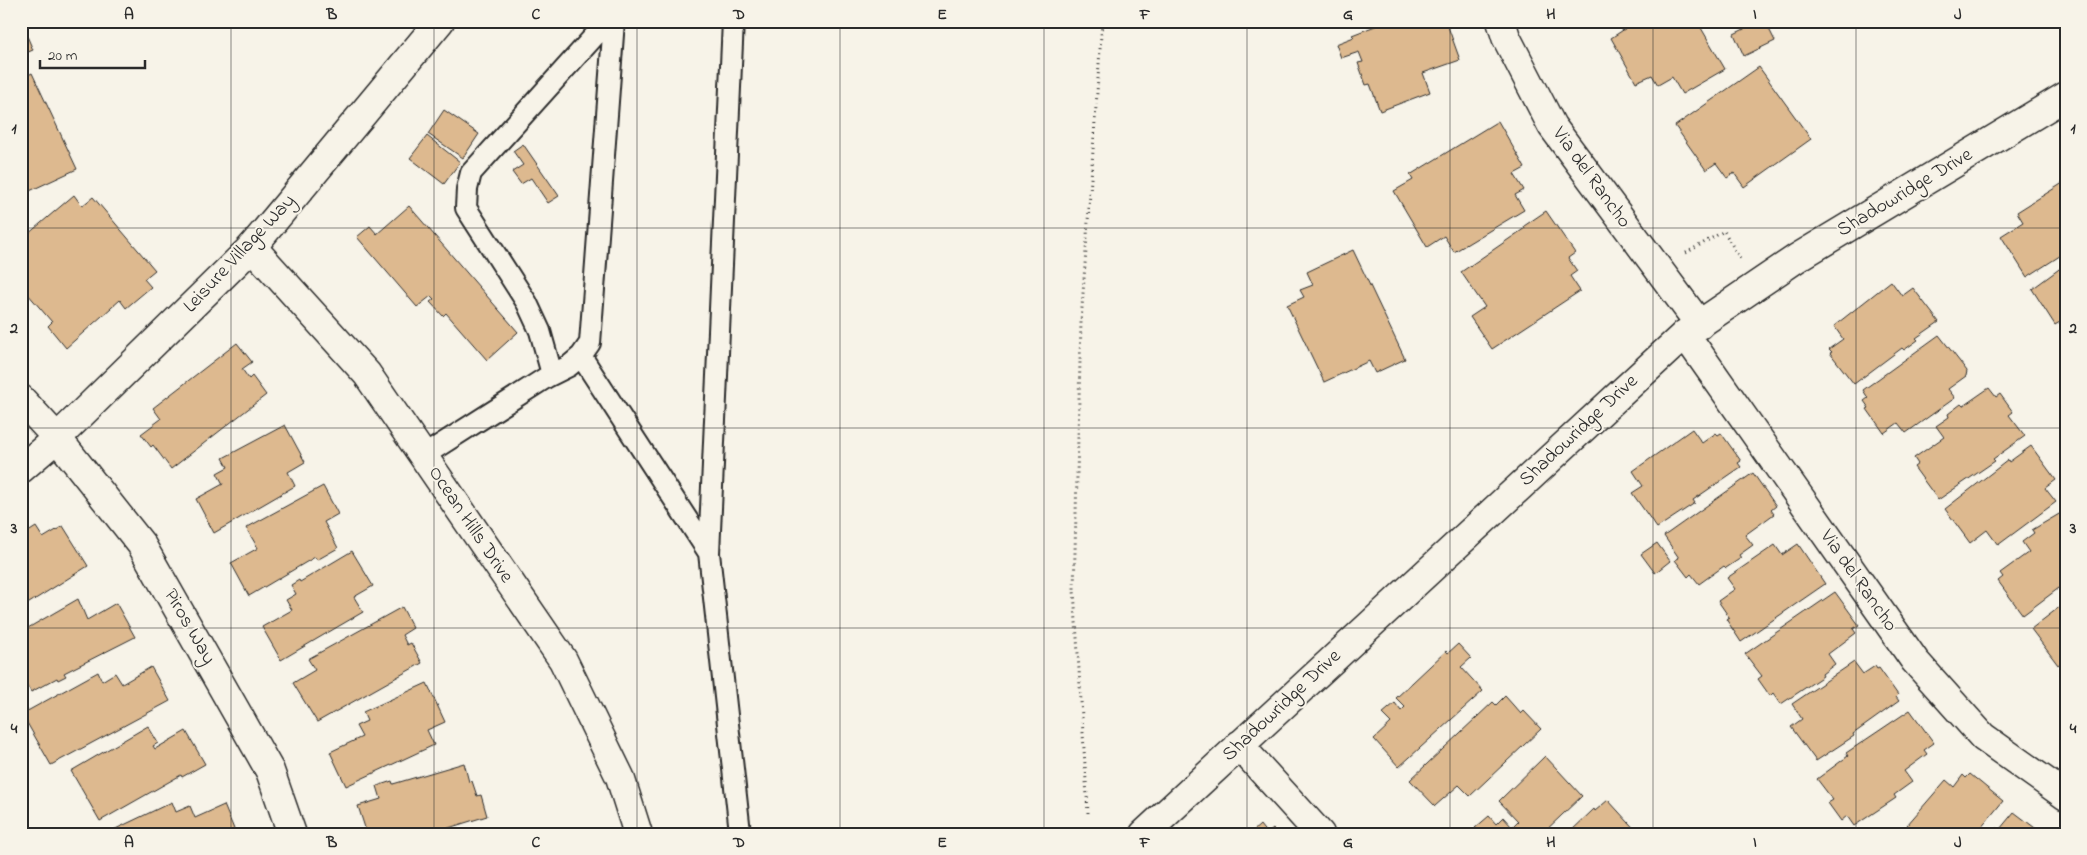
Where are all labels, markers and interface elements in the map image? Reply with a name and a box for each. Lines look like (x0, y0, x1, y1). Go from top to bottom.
text: A (124, 3, 134, 27)
text: B (326, 3, 338, 27)
text: C (532, 3, 541, 27)
text: D (732, 3, 745, 27)
text: E (937, 3, 947, 27)
text: F (1139, 3, 1151, 27)
text: G (1343, 3, 1353, 27)
text: H (1546, 3, 1556, 27)
text: I (1753, 3, 1757, 27)
text: J (1954, 3, 1962, 27)
scale bar (40, 38, 145, 70)
text: 20 m (48, 45, 78, 67)
text: 1 (11, 117, 17, 141)
text: 1 (2070, 117, 2076, 141)
street label: Via del Rancho (1544, 121, 1638, 235)
street label: Shadowridge Drive (1832, 141, 1979, 246)
street label: Leisure Village Way (177, 188, 304, 321)
text: 2 (9, 317, 18, 341)
text: 2 (2068, 317, 2077, 341)
street label: Shadowridge Drive (1513, 368, 1646, 495)
street label: Ocean Hills Drive (420, 461, 520, 589)
text: 3 (10, 517, 18, 541)
text: 3 (2069, 517, 2077, 541)
street label: Via del Rancho (1811, 523, 1904, 638)
street label: Piros Way (156, 584, 222, 670)
street label: Shadowridge Drive (1216, 643, 1349, 770)
text: 4 (10, 717, 18, 741)
text: 4 (2069, 717, 2077, 741)
text: A (124, 831, 134, 855)
text: B (326, 831, 338, 855)
text: C (532, 831, 541, 855)
text: D (732, 831, 745, 855)
text: E (937, 831, 947, 855)
text: F (1139, 831, 1151, 855)
text: G (1343, 831, 1353, 855)
text: H (1546, 831, 1556, 855)
text: I (1753, 831, 1757, 855)
text: J (1954, 831, 1962, 855)

